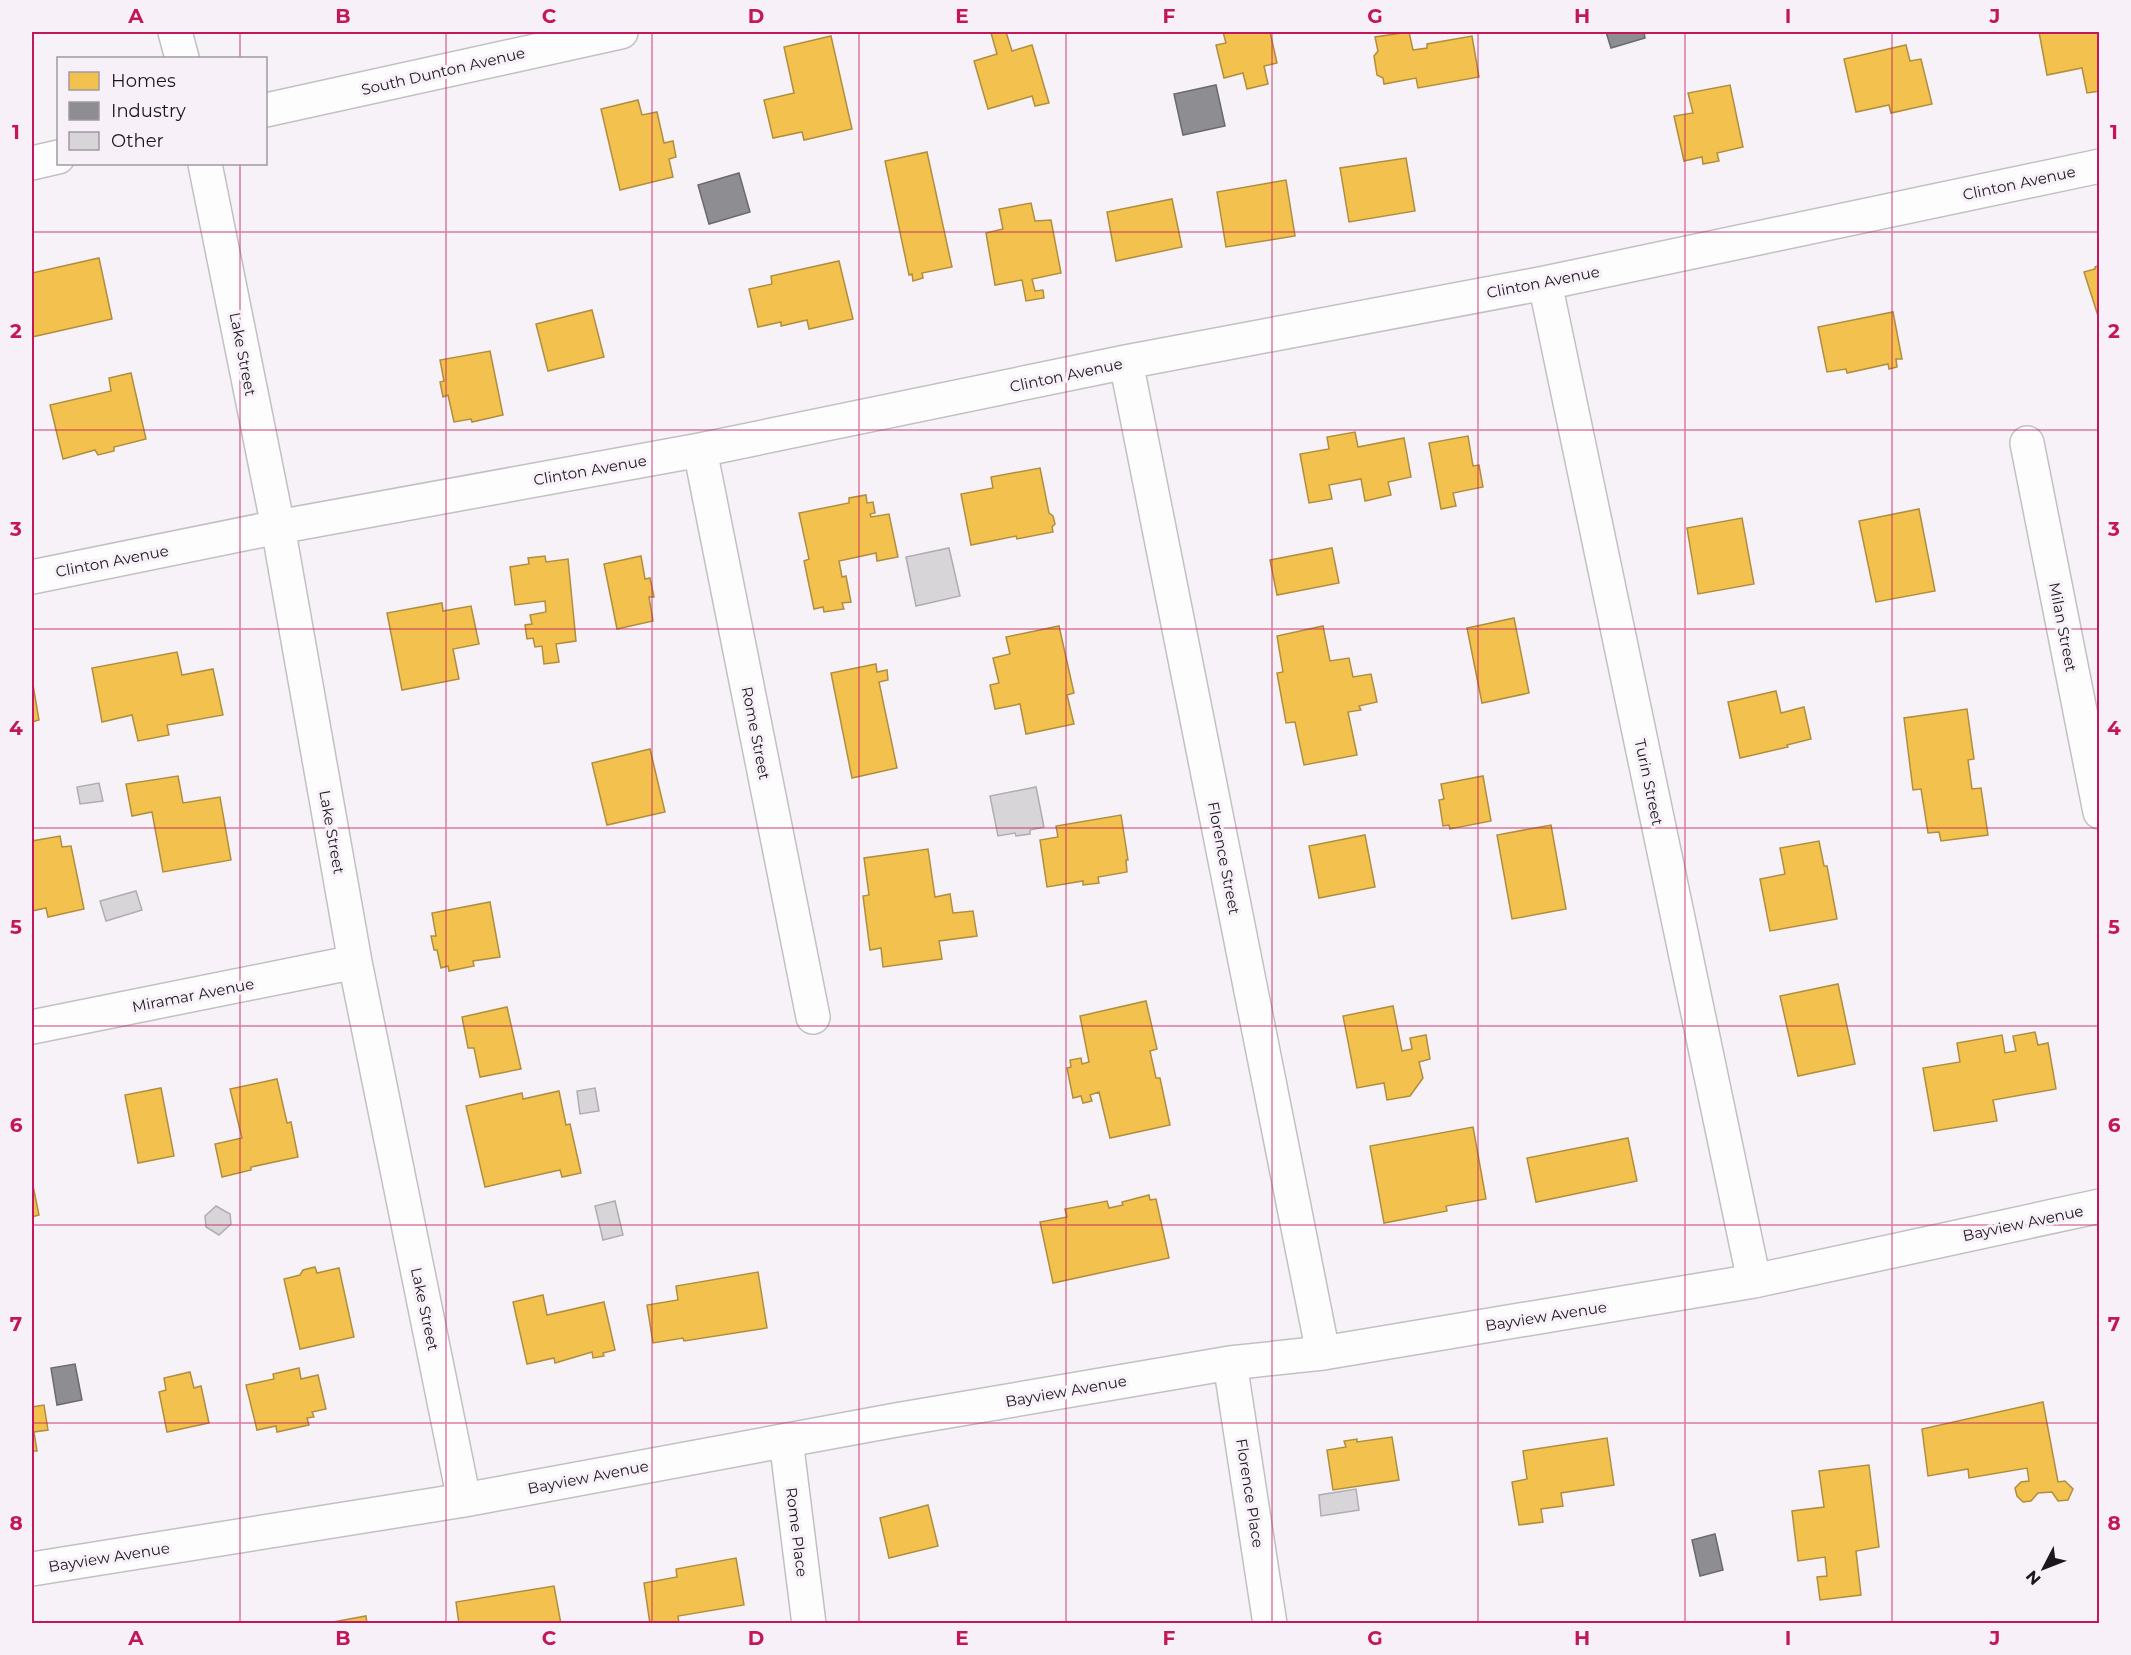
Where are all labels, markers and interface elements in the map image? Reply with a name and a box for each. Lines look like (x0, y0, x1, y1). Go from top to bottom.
text: A (127, 4, 144, 28)
text: B (335, 4, 351, 28)
text: C (542, 4, 557, 28)
text: D (748, 4, 764, 28)
text: E (955, 4, 969, 28)
text: F (1163, 4, 1176, 28)
text: G (1367, 4, 1383, 28)
text: H (1574, 4, 1590, 28)
text: I (1785, 4, 1791, 28)
text: J (1989, 4, 2000, 28)
street label: South Dunton Avenue (359, 43, 527, 99)
legend (57, 57, 267, 165)
text: Homes (111, 70, 176, 92)
text: Industry (111, 100, 186, 122)
text: 1 (12, 120, 20, 144)
text: 1 (2110, 120, 2118, 144)
text: Other (111, 130, 164, 152)
street label: Clinton Avenue (1961, 162, 2077, 204)
street label: Clinton Avenue (1485, 262, 1601, 302)
street label: Lake Street (226, 311, 260, 397)
text: 2 (10, 319, 22, 343)
text: 2 (2108, 319, 2120, 343)
street label: Clinton Avenue (1008, 354, 1124, 396)
street label: Clinton Avenue (532, 451, 648, 489)
text: 3 (9, 517, 22, 541)
text: 3 (2107, 517, 2120, 541)
street label: Clinton Avenue (54, 541, 170, 581)
street label: Milan Street (2045, 581, 2081, 673)
street label: Rome Street (738, 685, 774, 781)
text: 4 (9, 716, 23, 740)
text: 4 (2107, 716, 2121, 740)
street label: Turin Street (1631, 737, 1667, 827)
street label: Lake Street (315, 789, 349, 875)
street label: Florence Street (1204, 800, 1244, 916)
text: 5 (10, 915, 22, 939)
text: 5 (2108, 915, 2120, 939)
street label: Miramar Avenue (130, 974, 256, 1016)
text: 6 (10, 1113, 23, 1137)
text: 6 (2108, 1113, 2121, 1137)
street label: Bayview Avenue (1961, 1201, 2085, 1245)
street label: Lake Street (407, 1266, 443, 1352)
street label: Bayview Avenue (1484, 1297, 1608, 1335)
text: 7 (10, 1312, 22, 1336)
text: 7 (2108, 1312, 2120, 1336)
street label: Bayview Avenue (1004, 1371, 1128, 1411)
street label: Florence Place (1232, 1437, 1268, 1549)
street label: Bayview Avenue (526, 1456, 650, 1498)
street label: Rome Place (782, 1486, 812, 1578)
text: 8 (9, 1511, 23, 1535)
text: 8 (2107, 1511, 2121, 1535)
street label: Bayview Avenue (47, 1538, 171, 1576)
north arrow (2014, 1538, 2074, 1598)
text: N (2022, 1567, 2045, 1589)
text: A (127, 1626, 144, 1650)
text: B (335, 1626, 351, 1650)
text: C (542, 1626, 557, 1650)
text: D (748, 1626, 764, 1650)
text: E (955, 1626, 969, 1650)
text: F (1163, 1626, 1176, 1650)
text: G (1367, 1626, 1383, 1650)
text: H (1574, 1626, 1590, 1650)
text: I (1785, 1626, 1791, 1650)
text: J (1989, 1626, 2000, 1650)

